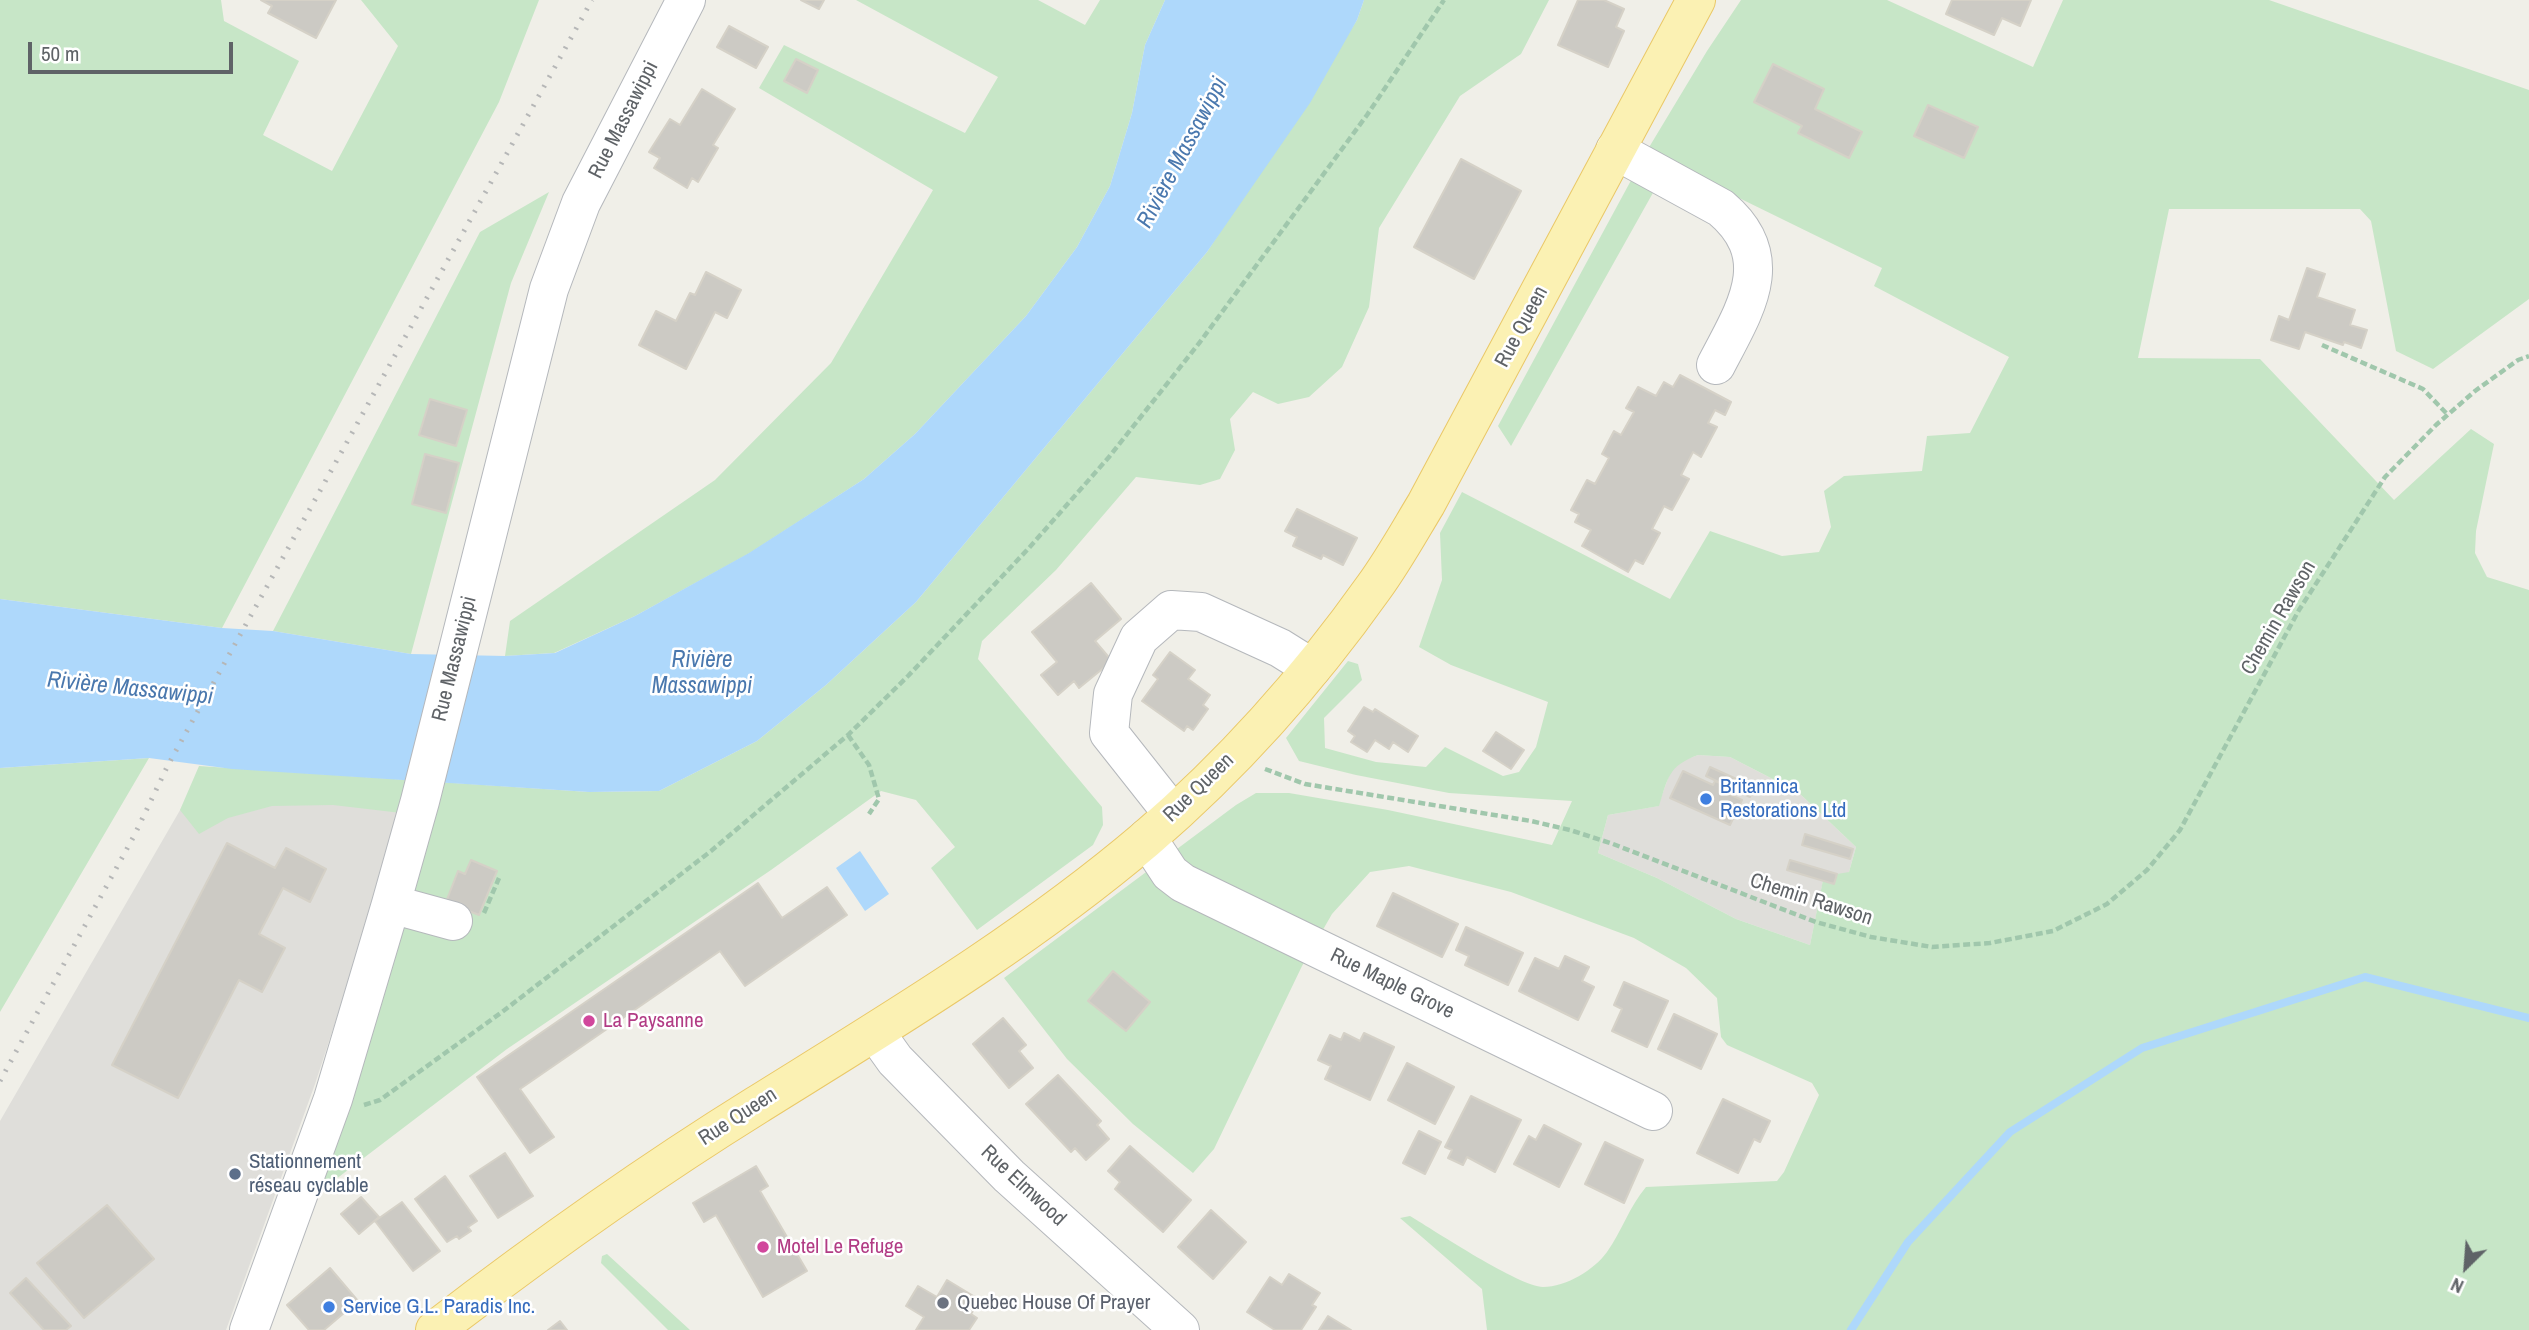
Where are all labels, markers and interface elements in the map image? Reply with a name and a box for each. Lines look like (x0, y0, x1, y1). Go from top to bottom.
scale bar (32, 28, 236, 72)
text: 50 m (41, 39, 79, 68)
street label: Rue Massawippi (584, 57, 664, 183)
water label: Rivière Massawippi (1132, 73, 1234, 233)
street label: Rue Queen (1490, 282, 1554, 372)
street label: Chemin Rawson (2236, 557, 2322, 679)
street label: Rue Massawippi (427, 594, 483, 724)
water label: Rivière Massawippi (652, 647, 752, 701)
water label: Rivière Massawippi (46, 667, 214, 711)
street label: Rue Queen (1159, 748, 1239, 828)
place label: Britannica Restorations Ltd (1720, 774, 1846, 824)
marker: Britannica Restorations Ltd (1698, 791, 1714, 807)
street label: Chemin Rawson (1747, 868, 1875, 932)
street label: Rue Maple Grove (1326, 943, 1458, 1025)
place label: La Paysanne (603, 1008, 704, 1034)
marker: La Paysanne (581, 1013, 597, 1029)
street label: Rue Queen (694, 1082, 782, 1152)
street label: Rue Elmwood (975, 1140, 1071, 1232)
place label: Stationnement réseau cyclable (249, 1149, 369, 1199)
marker: Stationnement réseau cyclable (227, 1166, 243, 1182)
north arrow (2431, 1232, 2501, 1302)
place label: Motel Le Refuge (777, 1234, 903, 1260)
marker: Motel Le Refuge (755, 1239, 771, 1255)
text: N (2447, 1272, 2468, 1300)
place label: Quebec House Of Prayer (957, 1290, 1150, 1316)
place label: Service G.L. Paradis Inc. (343, 1294, 535, 1320)
marker: Quebec House Of Prayer (935, 1295, 951, 1311)
marker: Service G.L. Paradis Inc. (321, 1299, 337, 1315)

